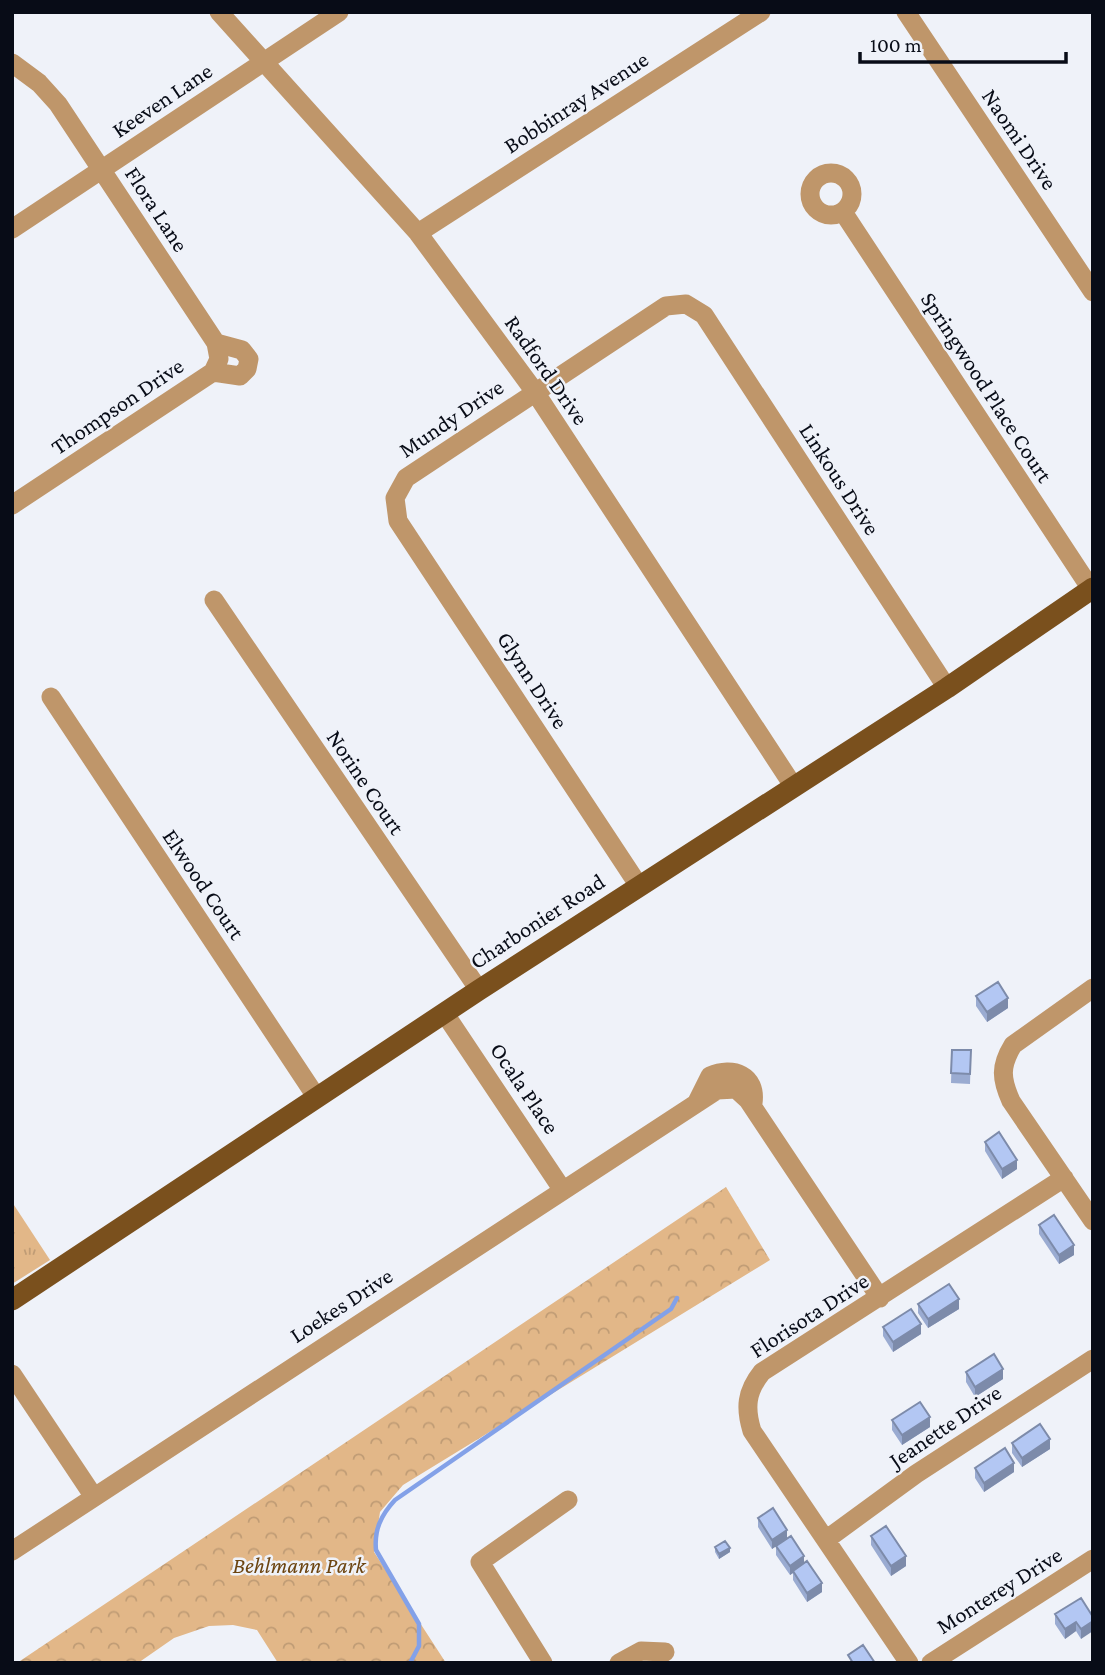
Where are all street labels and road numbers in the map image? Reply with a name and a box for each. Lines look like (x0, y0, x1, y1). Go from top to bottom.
street label: Bobbinray Avenue (499, 46, 653, 158)
street label: Keeven Lane (107, 57, 217, 143)
street label: Naomi Drive (977, 84, 1063, 194)
street label: Flora Lane (120, 162, 194, 256)
street label: Springwood Place Court (916, 287, 1058, 487)
street label: Radford Drive (500, 310, 594, 430)
street label: Thompson Drive (46, 352, 188, 460)
street label: Mundy Drive (394, 373, 508, 463)
street label: Linkous Drive (794, 418, 886, 540)
street label: Glynn Drive (492, 627, 574, 733)
street label: Norine Court (322, 725, 411, 839)
street label: Elwood Court (158, 824, 251, 944)
street label: Charbonier Road (465, 868, 609, 974)
street label: Ocala Place (485, 1037, 565, 1139)
street label: Loekes Drive (285, 1262, 397, 1348)
street label: Florisota Drive (745, 1267, 873, 1363)
street label: Jeanette Drive (882, 1379, 1006, 1474)
street label: Monterey Drive (931, 1541, 1067, 1639)

